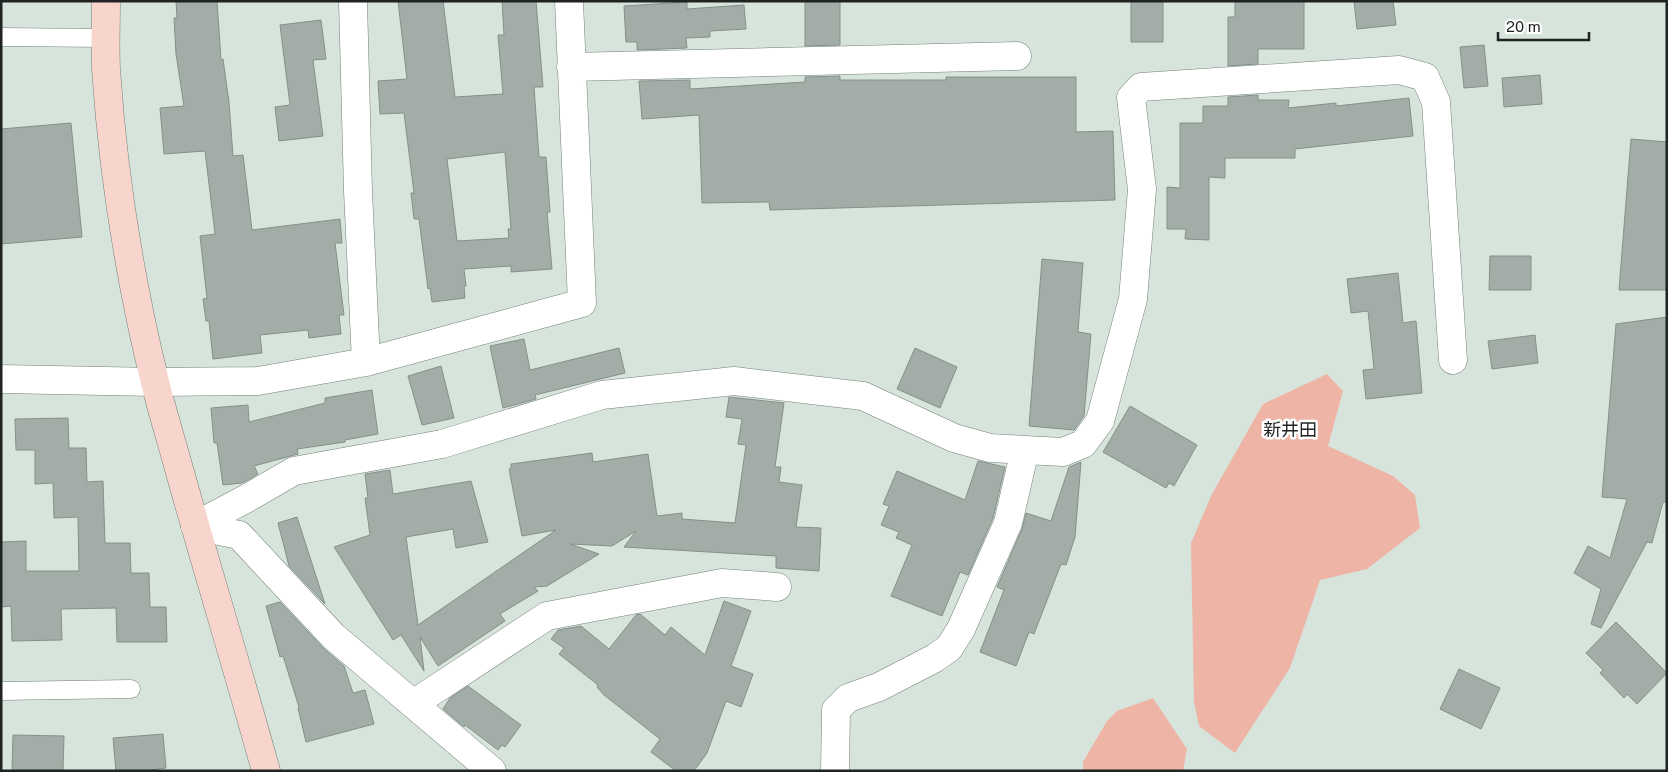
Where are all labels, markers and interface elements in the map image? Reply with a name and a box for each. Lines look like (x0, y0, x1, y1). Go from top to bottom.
scale bar (1498, 10, 1589, 42)
text: 20 m (1506, 18, 1541, 35)
district label: 新井田 (1263, 419, 1317, 440)

